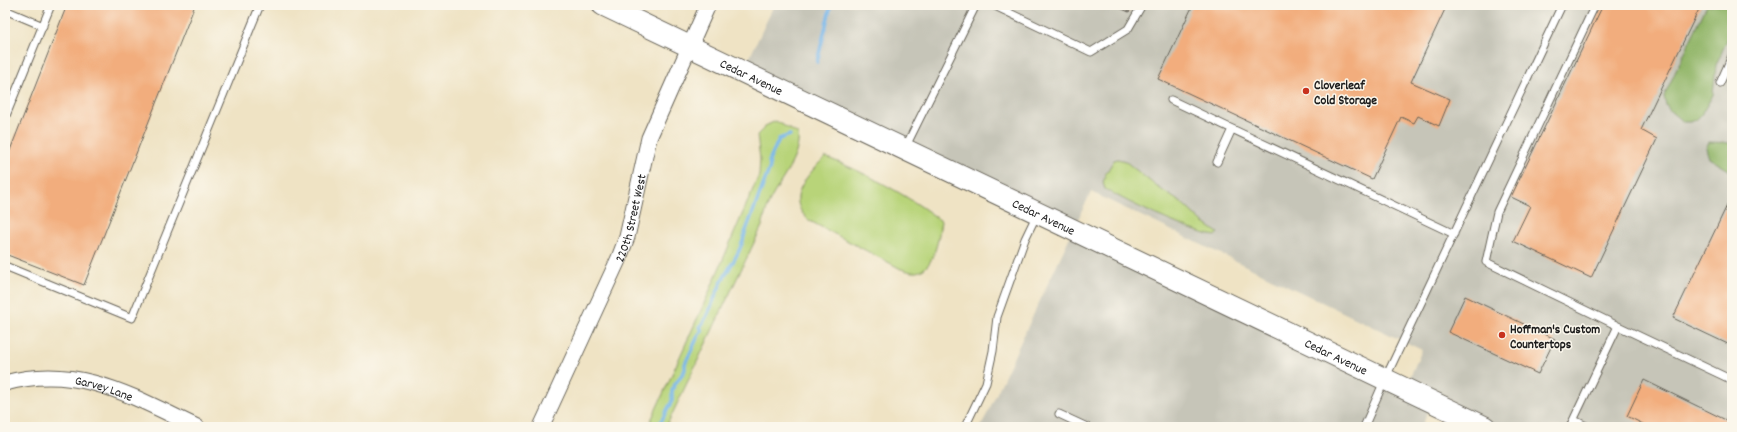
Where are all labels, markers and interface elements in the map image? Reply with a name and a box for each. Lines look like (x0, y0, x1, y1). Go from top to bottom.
street label: Cedar Avenue (716, 55, 786, 102)
place label: Cloverleaf Cold Storage (1314, 77, 1377, 111)
marker: Cloverleaf Cold Storage (1301, 86, 1311, 96)
street label: 220th Street West (611, 172, 653, 266)
street label: Cedar Avenue (1008, 195, 1078, 242)
place label: Hoffman's Custom Countertops (1510, 321, 1600, 355)
marker: Hoffman's Custom Countertops (1497, 330, 1507, 340)
street label: Cedar Avenue (1301, 335, 1370, 381)
street label: Garvey Lane (73, 372, 136, 408)

